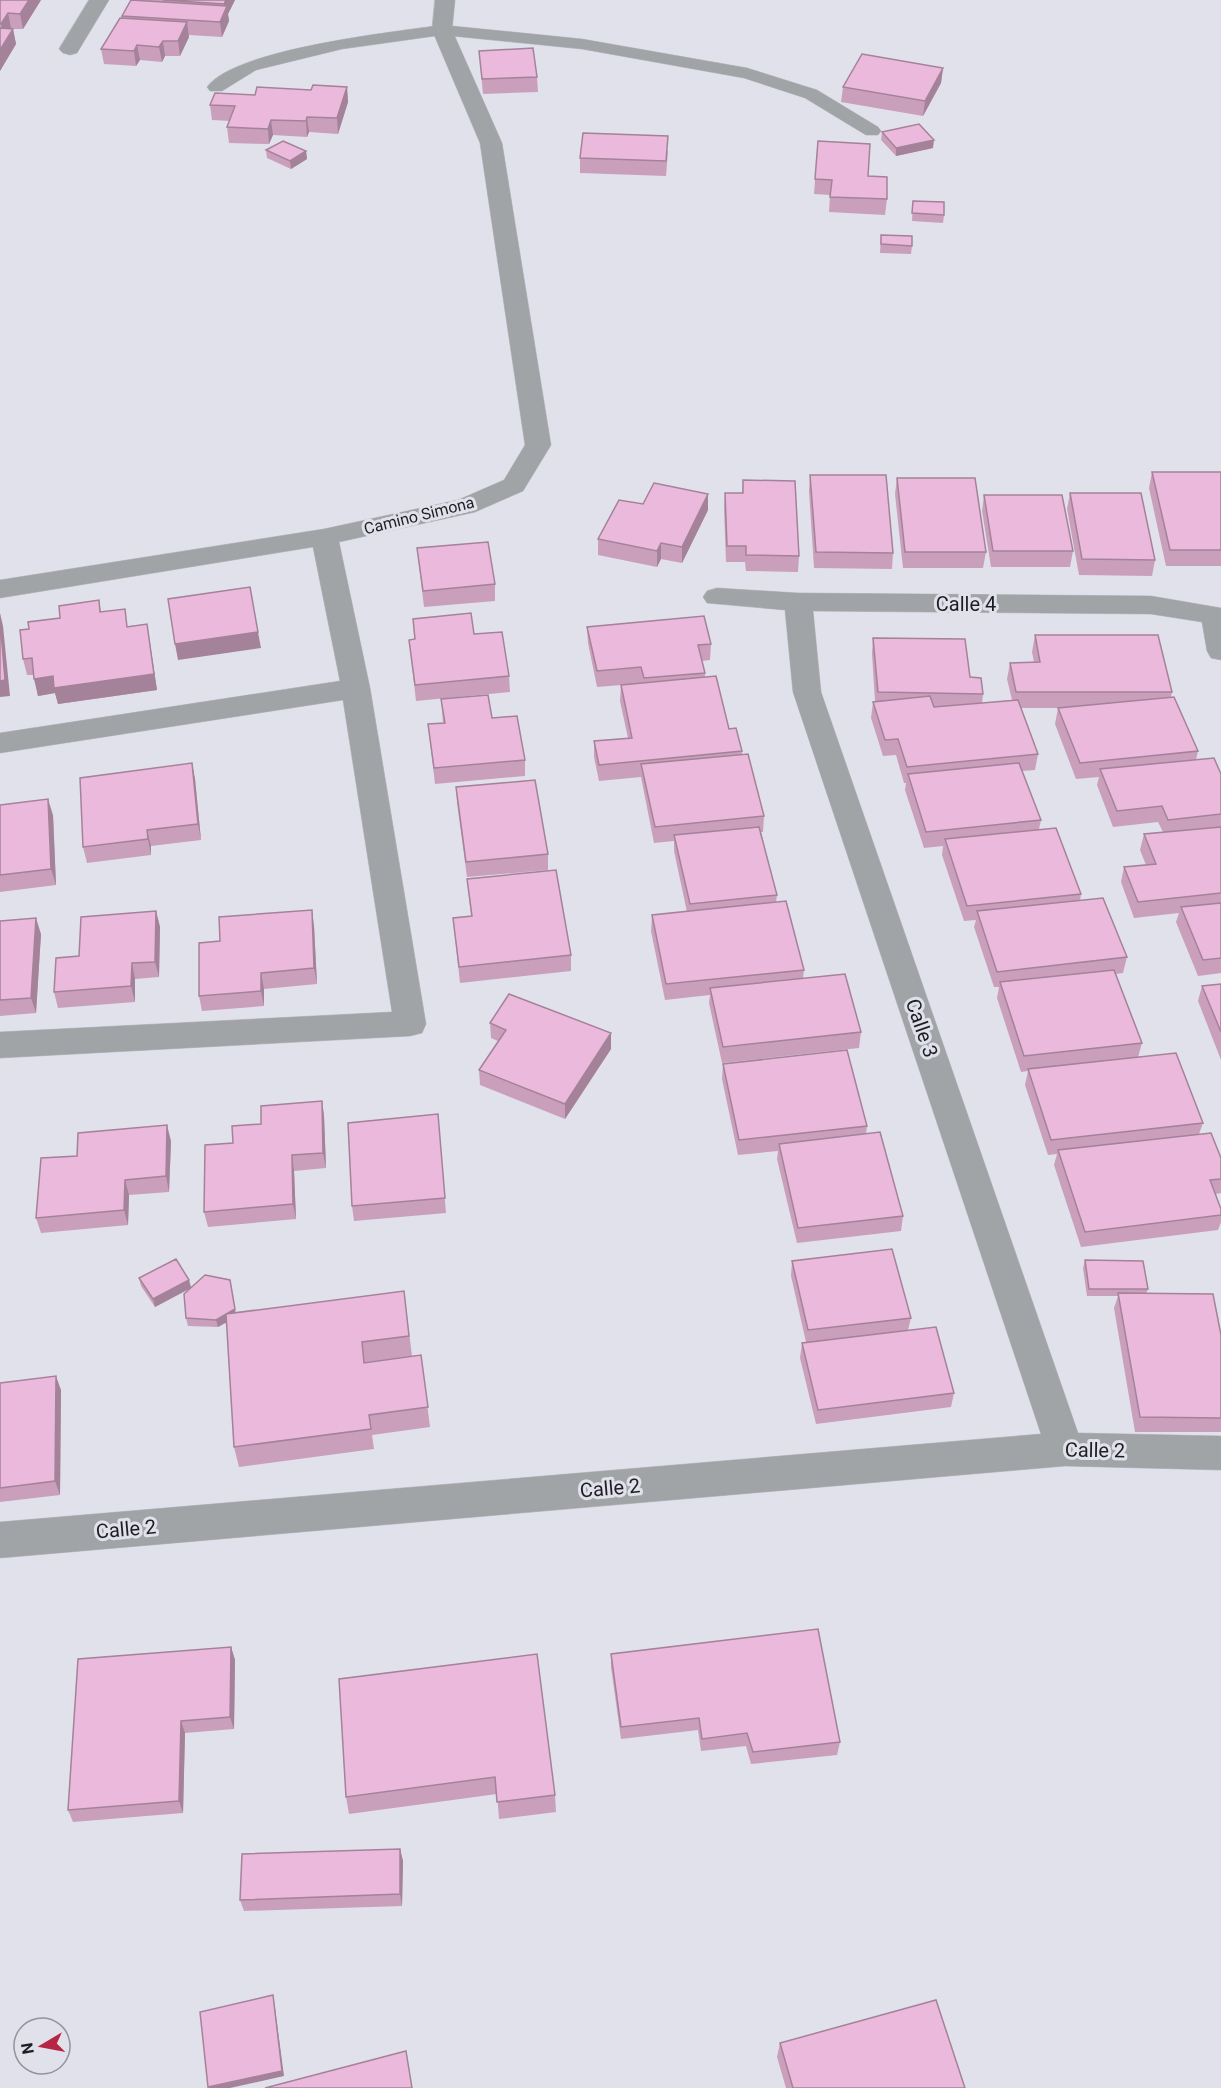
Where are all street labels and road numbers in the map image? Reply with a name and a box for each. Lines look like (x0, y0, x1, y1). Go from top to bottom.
street label: Camino Simona (362, 493, 476, 538)
street label: Calle 4 (936, 592, 996, 616)
street label: Calle 3 (901, 996, 943, 1060)
street label: Calle 2 (1065, 1437, 1125, 1463)
street label: Calle 2 (579, 1473, 641, 1503)
street label: Calle 2 (95, 1514, 157, 1544)

